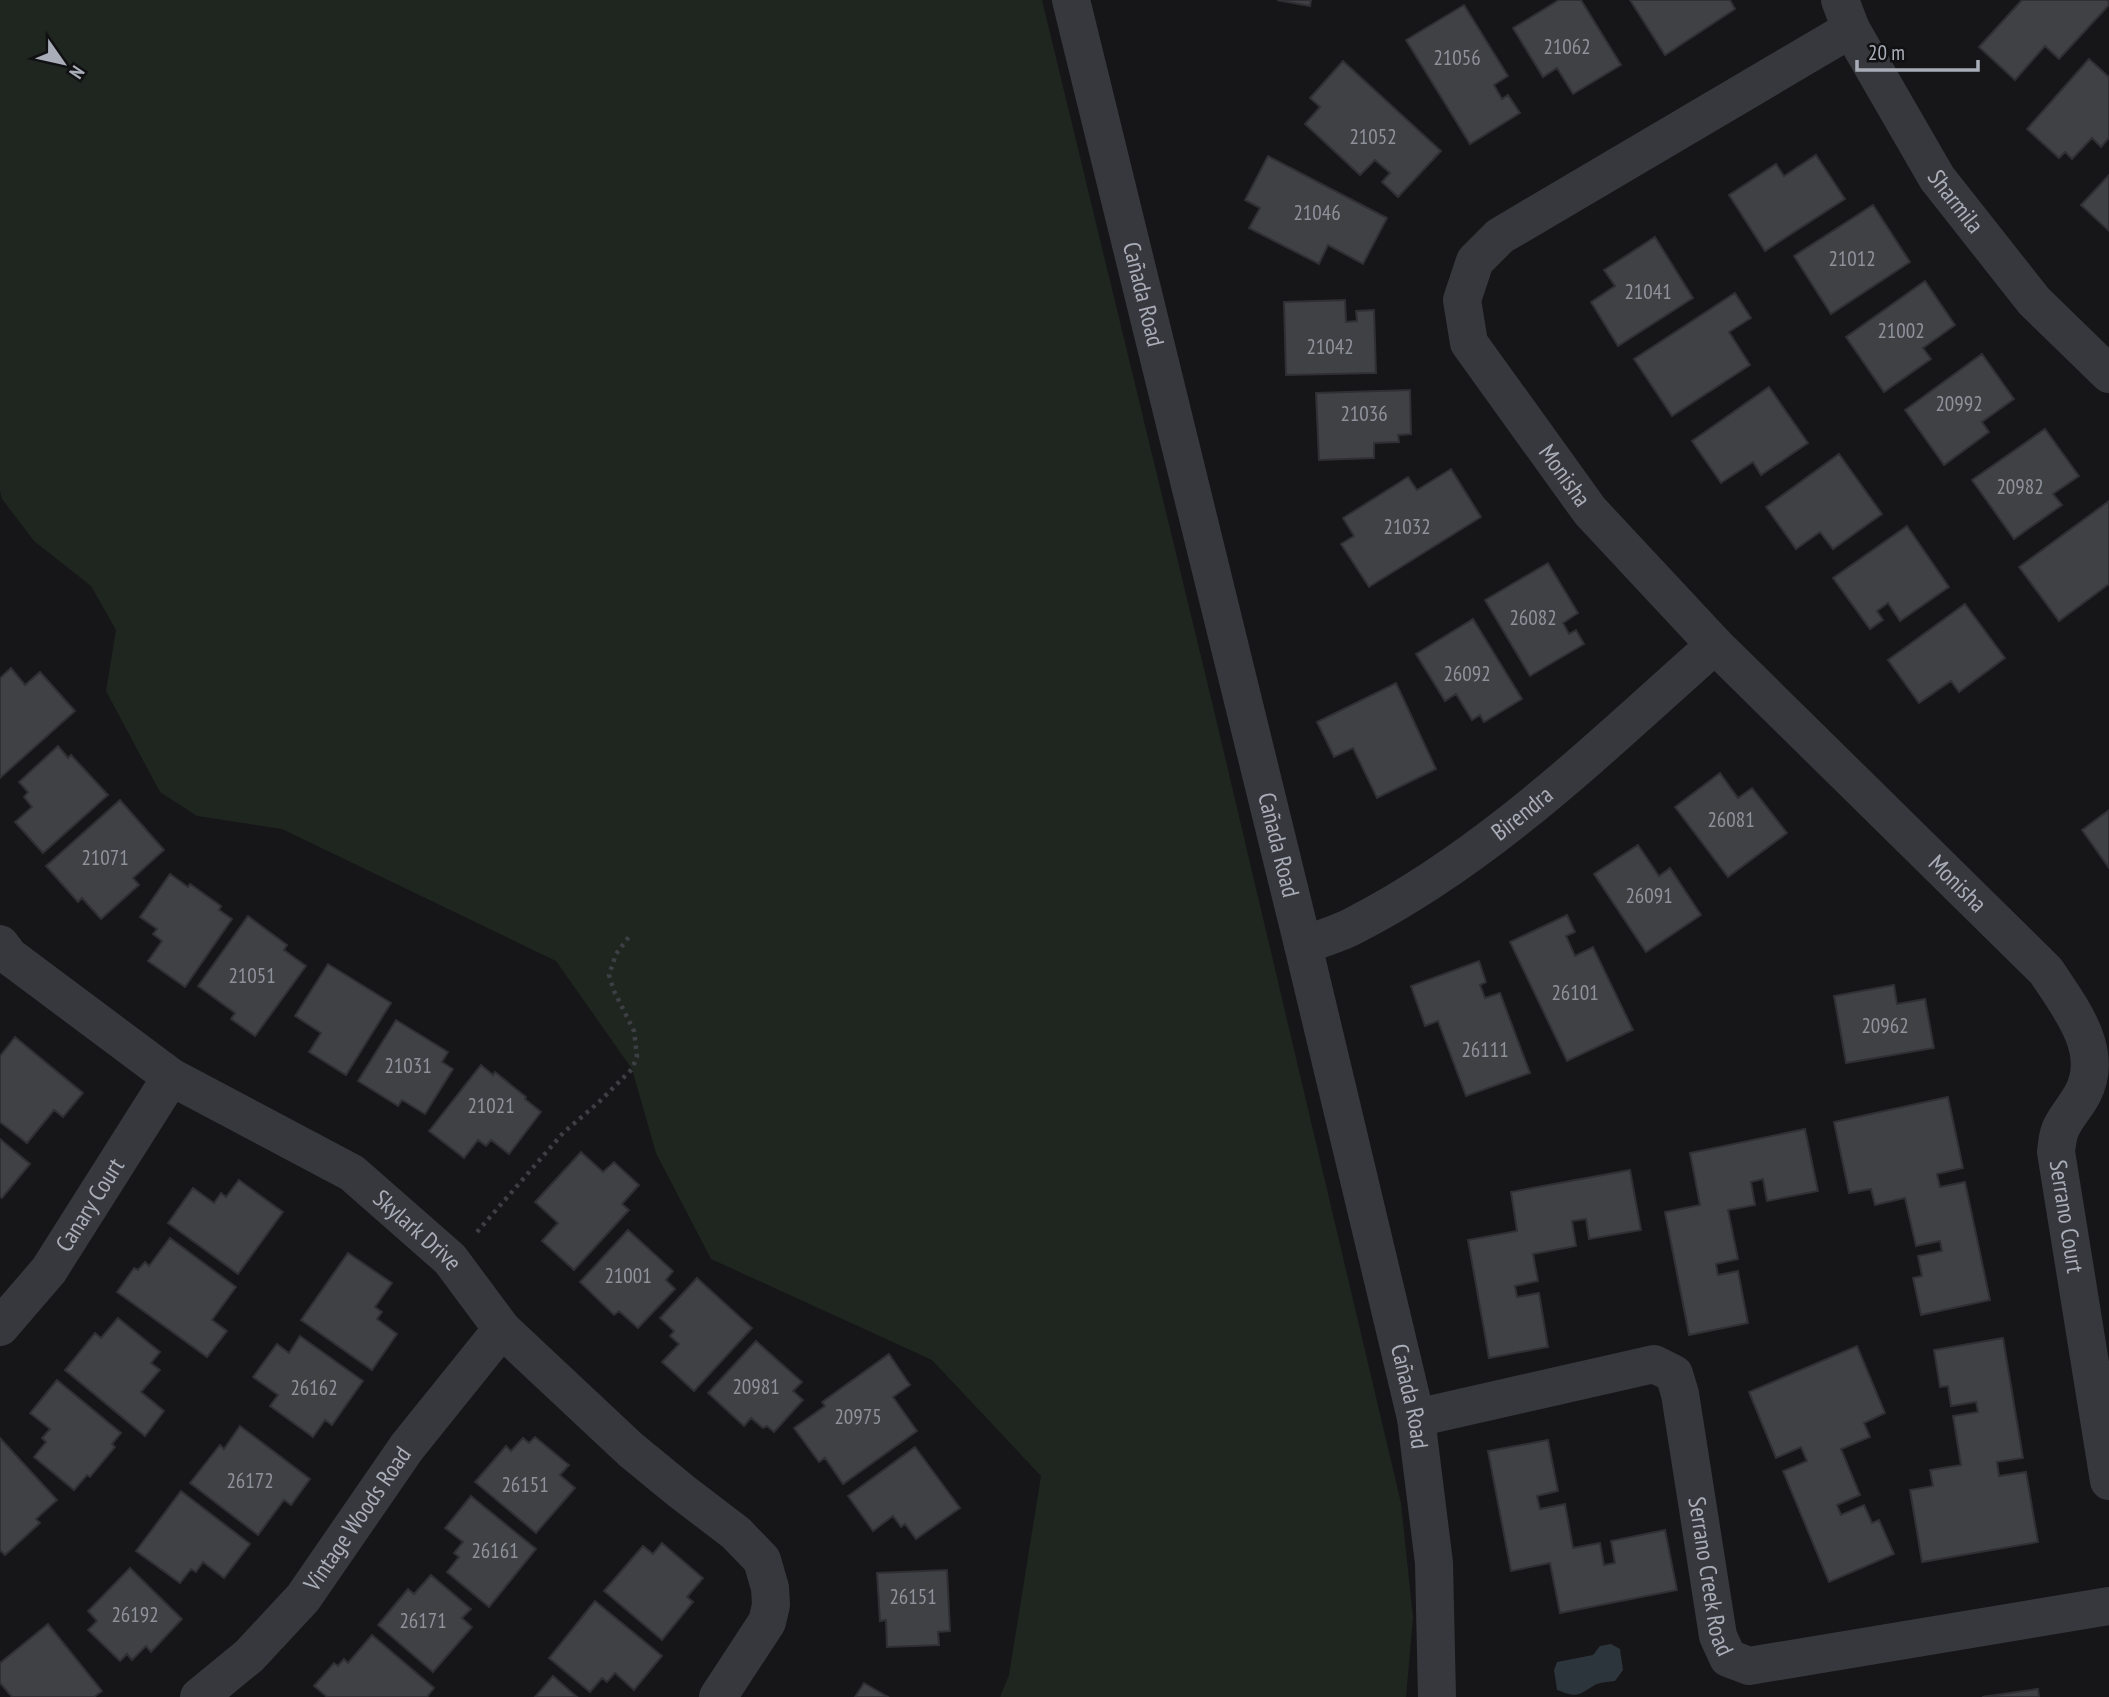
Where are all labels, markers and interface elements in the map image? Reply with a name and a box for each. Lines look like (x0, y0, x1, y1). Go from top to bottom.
north arrow (28, 28, 98, 98)
scale bar (1857, 28, 1978, 72)
house number: 21062 (1543, 33, 1591, 60)
text: 20 m (1868, 39, 1905, 66)
house number: 21056 (1433, 44, 1481, 71)
text: N (64, 62, 90, 83)
house number: 21052 (1349, 123, 1397, 150)
street label: Sharmila (1921, 164, 1991, 239)
house number: 21046 (1293, 199, 1341, 226)
street label: Cañada Road (1116, 239, 1171, 350)
house number: 21012 (1828, 245, 1876, 272)
house number: 21041 (1624, 278, 1672, 305)
house number: 21002 (1877, 317, 1925, 344)
house number: 21042 (1306, 333, 1354, 360)
house number: 20992 (1935, 390, 1983, 417)
house number: 21036 (1340, 400, 1388, 427)
street label: Monisha (1532, 438, 1598, 513)
house number: 20982 (1996, 473, 2044, 500)
house number: 21032 (1383, 513, 1431, 540)
house number: 26082 (1509, 604, 1557, 631)
house number: 26092 (1443, 660, 1491, 687)
street label: Birendra (1485, 779, 1559, 847)
street label: Cañada Road (1251, 789, 1307, 900)
house number: 26081 (1707, 806, 1755, 833)
house number: 21071 (81, 844, 129, 871)
street label: Monisha (1922, 848, 1993, 919)
house number: 26091 (1625, 882, 1673, 909)
house number: 21051 (228, 962, 276, 989)
house number: 26101 (1551, 979, 1599, 1006)
house number: 20962 (1861, 1012, 1909, 1039)
house number: 26111 (1461, 1036, 1509, 1063)
house number: 21031 (384, 1052, 432, 1079)
house number: 21021 (467, 1092, 515, 1119)
street label: Canary Court (48, 1152, 131, 1258)
street label: Serrano Court (2043, 1158, 2091, 1275)
street label: Skylark Drive (367, 1183, 469, 1276)
house number: 21001 (604, 1262, 652, 1289)
street label: Cañada Road (1384, 1341, 1436, 1451)
house number: 20981 (732, 1373, 780, 1400)
house number: 26162 (290, 1374, 338, 1401)
house number: 20975 (834, 1403, 882, 1430)
street label: Vintage Woods Road (296, 1440, 418, 1598)
house number: 26172 (226, 1467, 274, 1494)
house number: 26151 (501, 1471, 549, 1498)
street label: Serrano Creek Road (1681, 1495, 1741, 1661)
house number: 26161 (471, 1537, 519, 1564)
house number: 26151 (889, 1583, 937, 1610)
house number: 26192 (111, 1601, 159, 1628)
house number: 26171 (399, 1607, 447, 1634)

